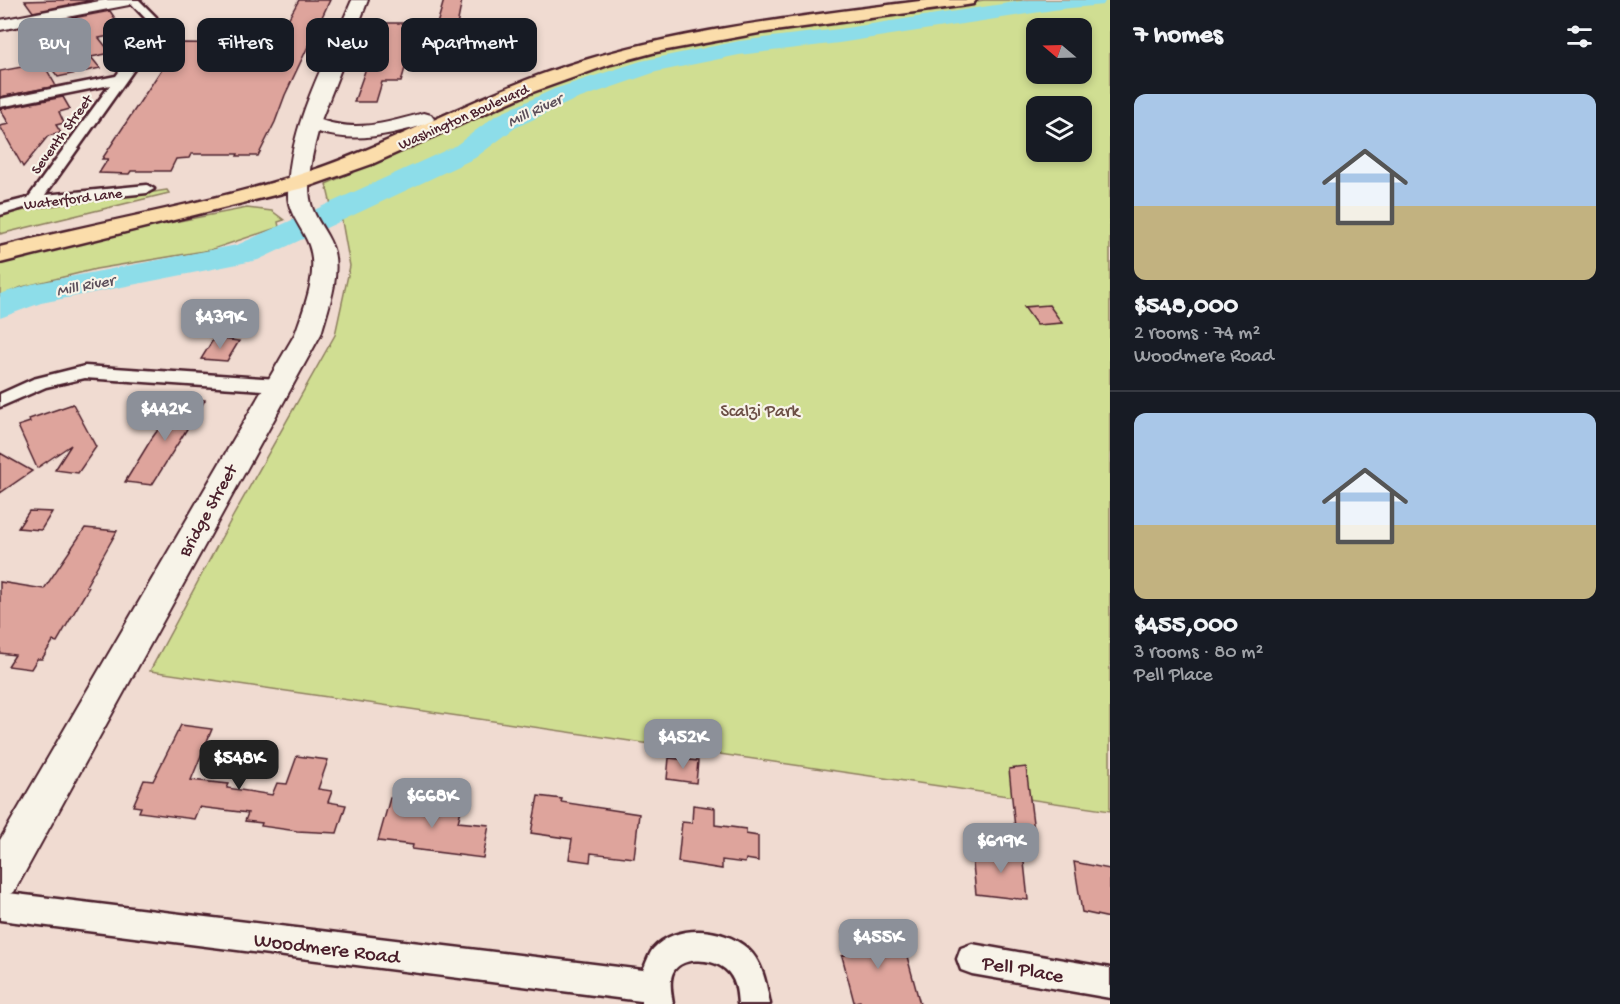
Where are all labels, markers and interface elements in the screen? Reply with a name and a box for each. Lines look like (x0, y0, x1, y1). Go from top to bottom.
chip: Buy (18, 18, 91, 72)
chip: Rent (103, 18, 185, 72)
chip: Filters (197, 18, 294, 72)
chip: New (306, 18, 389, 72)
chip: Apartment (401, 18, 537, 72)
north arrow (1026, 18, 1092, 84)
map controls (1026, 18, 1092, 162)
icon: filters (1563, 20, 1596, 53)
text: 7 homes (1134, 21, 1223, 52)
street label: Washington Boulevard (396, 80, 533, 155)
street label: Seventh Street (28, 90, 99, 178)
water label: Mill River (505, 90, 569, 133)
button: layers (1026, 96, 1092, 162)
icon: home (1311, 133, 1419, 241)
street label: Waterford Lane (23, 185, 124, 215)
water label: Mill River (55, 272, 119, 302)
text: $548,000 (1134, 292, 1238, 323)
pin: $439K (178, 299, 262, 350)
text: $439K (195, 307, 245, 330)
text: 2 rooms · 74 m² (1134, 323, 1260, 346)
text: Woodmere Road (1134, 346, 1274, 369)
pin: $442K (123, 391, 207, 442)
text: $442K (141, 399, 189, 422)
park label: Scalzi Park (721, 402, 801, 423)
icon: home (1311, 452, 1419, 560)
street label: Bridge Street (175, 460, 244, 562)
text: $455,000 (1134, 611, 1238, 642)
text: 3 rooms · 80 m² (1134, 642, 1263, 665)
text: Pell Place (1134, 665, 1213, 688)
pin: $452K (641, 719, 725, 770)
text: $452K (658, 727, 708, 750)
pin: $548K (197, 740, 281, 791)
text: $548K (214, 748, 264, 771)
pin: $668K (390, 778, 474, 829)
text: $668K (406, 786, 458, 809)
pin: $619K (959, 823, 1043, 874)
text: $619K (977, 831, 1025, 854)
pin: $455K (836, 919, 920, 970)
text: $455K (853, 927, 903, 950)
street label: Woodmere Road (252, 929, 403, 972)
street label: Pell Place (979, 952, 1066, 991)

